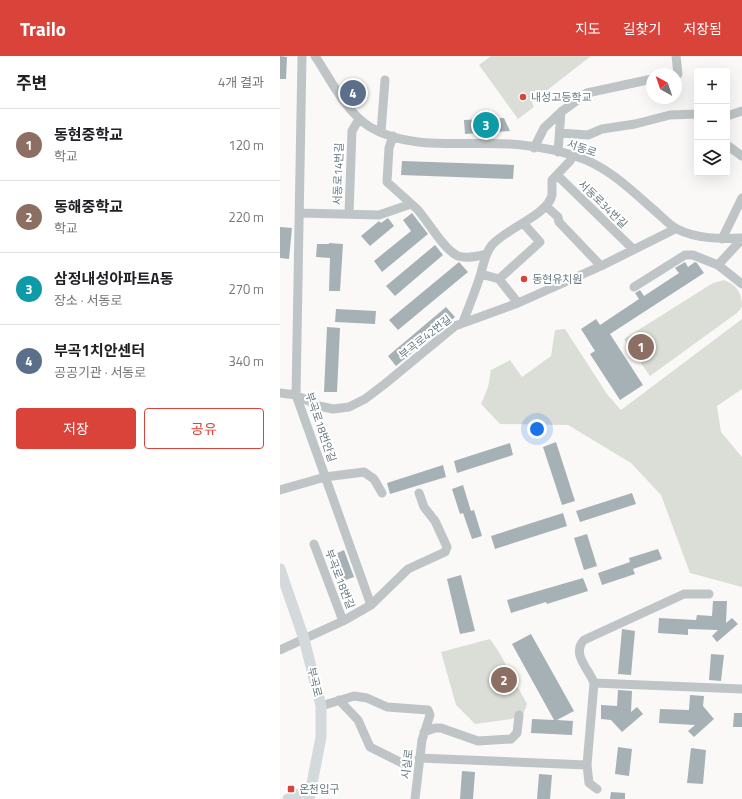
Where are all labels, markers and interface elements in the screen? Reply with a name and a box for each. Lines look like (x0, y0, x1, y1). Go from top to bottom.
text: Trailo (20, 14, 66, 43)
text: 지도 (575, 18, 601, 39)
text: 길찾기 (623, 18, 661, 39)
text: 저장됨 (683, 18, 722, 39)
north arrow (646, 68, 682, 104)
map controls (694, 68, 730, 176)
button: + (694, 68, 730, 104)
text: 주변 (16, 70, 47, 96)
text: 4개 결과 (218, 72, 264, 92)
pin: 4 (340, 78, 366, 108)
place label: 내성고등학교 (531, 89, 592, 105)
marker: 내성고등학교 (518, 92, 528, 102)
button: − (694, 104, 730, 140)
pin: 3 (473, 110, 499, 140)
text: 동현중학교 (54, 123, 123, 146)
text: 1 (25, 135, 33, 155)
text: 120 m (228, 135, 264, 155)
street label: 서동로 (565, 135, 599, 161)
button: layers (694, 140, 730, 176)
street label: 서동로14번길 (329, 142, 347, 206)
text: 학교 (54, 146, 78, 166)
street label: 서동로34번길 (575, 176, 631, 232)
text: 동해중학교 (54, 195, 123, 218)
text: 2 (25, 207, 33, 227)
text: 220 m (228, 207, 264, 227)
text: 학교 (54, 218, 78, 238)
text: 삼정내성아파트A동 (54, 267, 173, 290)
place label: 동현유치원 (532, 271, 583, 287)
marker: 동현유치원 (519, 274, 529, 284)
text: 3 (25, 279, 33, 299)
text: 270 m (228, 279, 264, 299)
text: 장소 · 서동로 (54, 290, 122, 310)
street label: 부곡로42번길 (395, 311, 455, 363)
pin: 1 (628, 332, 654, 362)
text: 부곡1치안센터 (54, 339, 145, 362)
text: 4 (25, 351, 33, 371)
text: 340 m (228, 351, 264, 371)
text: 공공기관 · 서동로 (54, 362, 146, 382)
street label: 부곡로18번안길 (302, 390, 340, 464)
button: 저장 (16, 408, 136, 449)
button: 공유 (144, 408, 264, 449)
your location (527, 419, 547, 439)
street label: 부곡로18번길 (321, 547, 359, 611)
street label: 부곡로 (304, 665, 326, 699)
pin: 2 (491, 665, 517, 695)
street label: 시실로 (397, 748, 417, 780)
place label: 온천입구 (299, 781, 339, 797)
marker: 온천입구 (286, 784, 296, 794)

